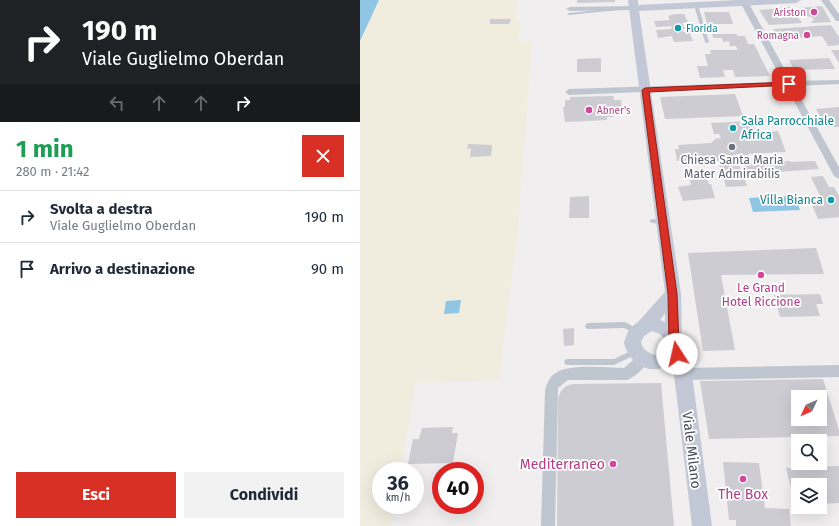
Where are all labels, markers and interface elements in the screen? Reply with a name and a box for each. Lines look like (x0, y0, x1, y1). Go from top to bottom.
place label: Ariston (774, 7, 806, 19)
marker: Ariston (809, 7, 819, 17)
text: 190 m (82, 14, 157, 47)
icon: right (16, 16, 68, 68)
marker: Florida (673, 23, 683, 33)
place label: Florida (686, 23, 718, 35)
place label: Romagna (757, 30, 799, 42)
marker: Romagna (802, 30, 812, 40)
text: Viale Guglielmo Oberdan (82, 48, 284, 70)
pin (772, 67, 806, 101)
icon: arrive (778, 73, 800, 95)
icon: left (106, 92, 128, 114)
icon: ahead (148, 92, 170, 114)
icon: ahead (190, 92, 212, 114)
icon: right (232, 92, 254, 114)
marker: Abner's (584, 105, 594, 115)
place label: Abner's (597, 105, 631, 117)
place label: Sala Parrocchiale Africa (741, 114, 834, 142)
marker: Sala Parrocchiale Africa (728, 123, 738, 133)
text: 1 min (16, 135, 74, 163)
button: close (302, 135, 344, 177)
marker: Chiesa Santa Maria Mater Admirabilis (727, 142, 737, 152)
place label: Chiesa Santa Maria Mater Admirabilis (680, 153, 784, 181)
text: 280 m · 21:42 (16, 164, 89, 179)
place label: Villa Bianca (760, 193, 823, 207)
marker: Villa Bianca (826, 195, 836, 205)
text: Svolta a destra (50, 200, 152, 218)
icon: right (16, 206, 38, 228)
text: 190 m (304, 208, 344, 226)
text: Viale Guglielmo Oberdan (50, 218, 196, 233)
icon: arrive (16, 258, 38, 280)
text: Arrivo a destinazione (50, 260, 195, 278)
text: 90 m (311, 260, 344, 278)
marker: Le Grand Hotel Riccione (756, 270, 766, 280)
place label: Le Grand Hotel Riccione (722, 281, 800, 309)
position arrow (656, 333, 698, 375)
north arrow (791, 390, 827, 426)
map controls (791, 390, 827, 514)
street label: Viale Milano (678, 411, 705, 490)
button: search (791, 434, 827, 470)
place label: Mediterraneo (520, 456, 605, 473)
marker: Mediterraneo (608, 459, 618, 469)
speed limit sign: 40 (432, 462, 484, 514)
text: 36 (387, 471, 409, 495)
button: Esci (16, 472, 176, 518)
button: Condividi (184, 472, 344, 518)
marker: The Box (738, 474, 748, 484)
button: layers (791, 478, 827, 514)
place label: The Box (718, 486, 768, 503)
text: km/h (386, 492, 410, 504)

